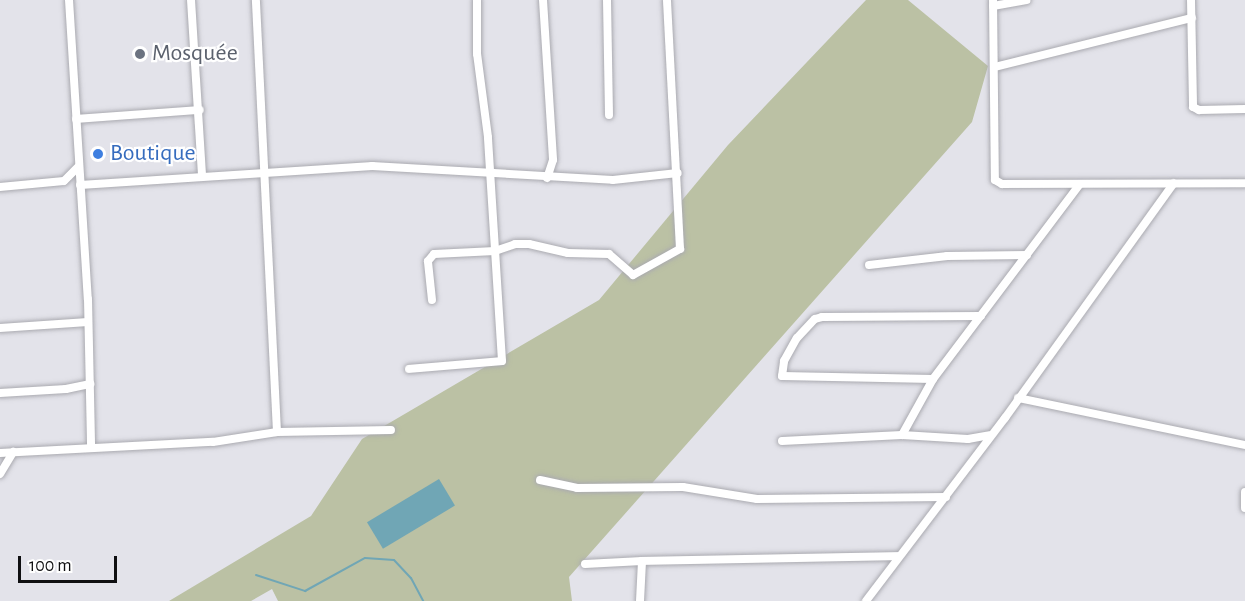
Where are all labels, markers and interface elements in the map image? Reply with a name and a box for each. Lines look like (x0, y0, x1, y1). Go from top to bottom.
place label: Mosquée (152, 40, 238, 68)
marker: Mosquée (133, 47, 147, 61)
place label: Boutique (110, 140, 196, 168)
marker: Boutique (91, 147, 105, 161)
scale bar (21, 544, 120, 582)
text: 100 m (29, 557, 72, 575)

